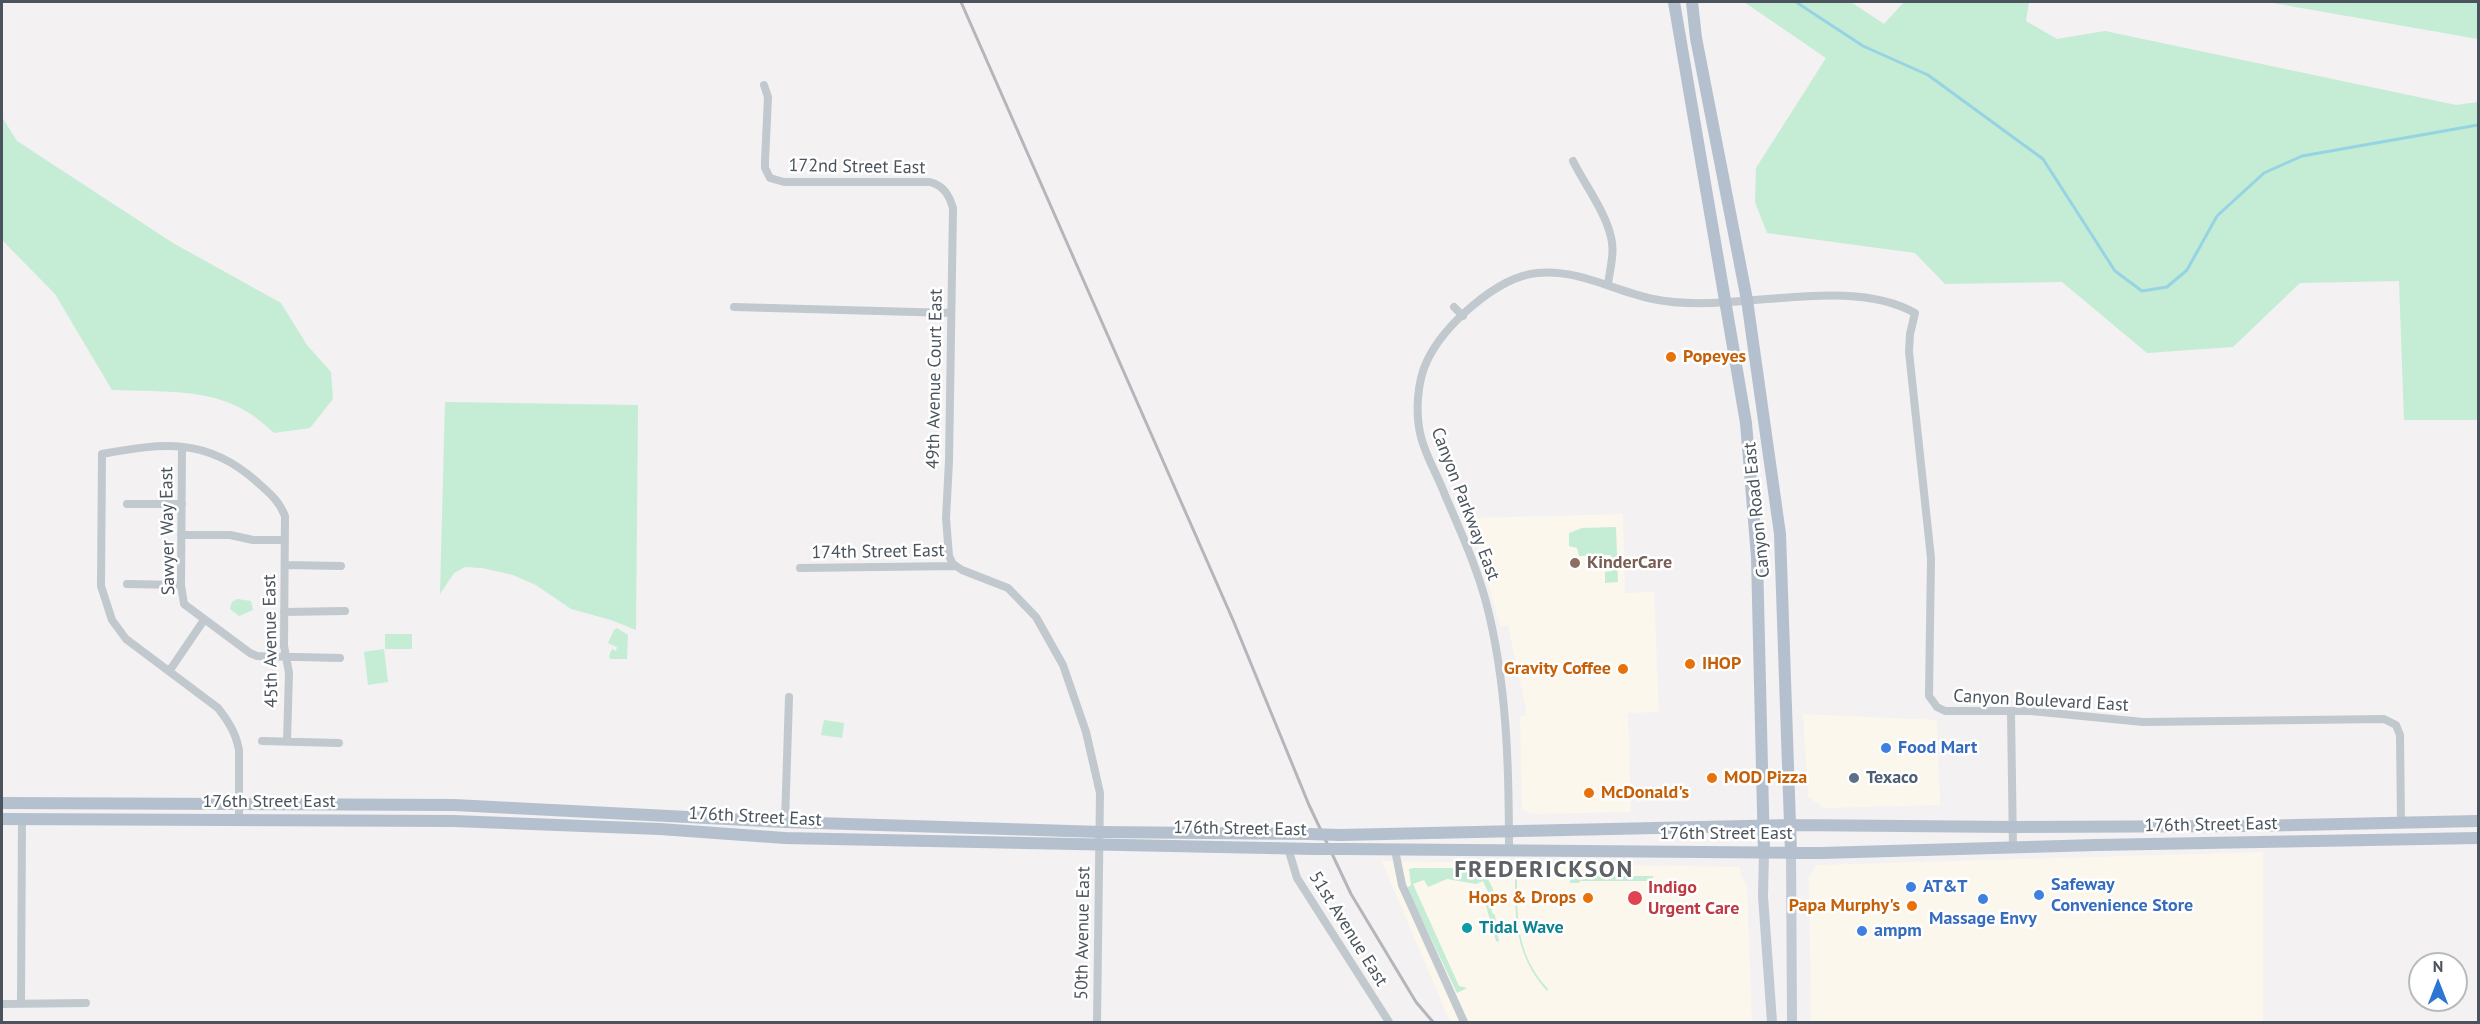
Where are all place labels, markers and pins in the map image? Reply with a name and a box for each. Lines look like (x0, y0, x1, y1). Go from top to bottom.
place label: Popeyes (1683, 346, 1746, 368)
marker: Popeyes (1664, 350, 1678, 364)
place label: KinderCare (1587, 552, 1672, 574)
marker: KinderCare (1568, 556, 1582, 570)
place label: IHOP (1702, 653, 1741, 675)
marker: IHOP (1683, 657, 1697, 671)
place label: Gravity Coffee (1504, 658, 1611, 680)
marker: Gravity Coffee (1616, 662, 1630, 676)
place label: Food Mart (1898, 737, 1977, 759)
marker: Food Mart (1879, 741, 1893, 755)
place label: MOD Pizza (1724, 767, 1807, 789)
place label: Texaco (1866, 767, 1918, 789)
marker: MOD Pizza (1705, 771, 1719, 785)
marker: Texaco (1847, 771, 1861, 785)
place label: McDonald's (1601, 782, 1689, 804)
marker: McDonald's (1582, 786, 1596, 800)
place label: Safeway Convenience Store (2051, 874, 2193, 916)
place label: AT&T (1923, 876, 1968, 898)
place label: Indigo Urgent Care (1648, 877, 1739, 920)
marker: AT&T (1904, 880, 1918, 894)
place label: Hops & Drops (1469, 887, 1576, 909)
marker: Safeway Convenience Store (2032, 888, 2046, 902)
marker: Indigo Urgent Care (1626, 889, 1644, 907)
marker: Hops & Drops (1581, 891, 1595, 905)
marker: Massage Envy (1976, 892, 1990, 906)
place label: Papa Murphy's (1789, 895, 1900, 917)
marker: Papa Murphy's (1905, 899, 1919, 913)
place label: Massage Envy (1929, 908, 2037, 930)
place label: Tidal Wave (1479, 917, 1564, 939)
place label: ampm (1874, 920, 1922, 942)
marker: Tidal Wave (1460, 921, 1474, 935)
marker: ampm (1855, 924, 1869, 938)

